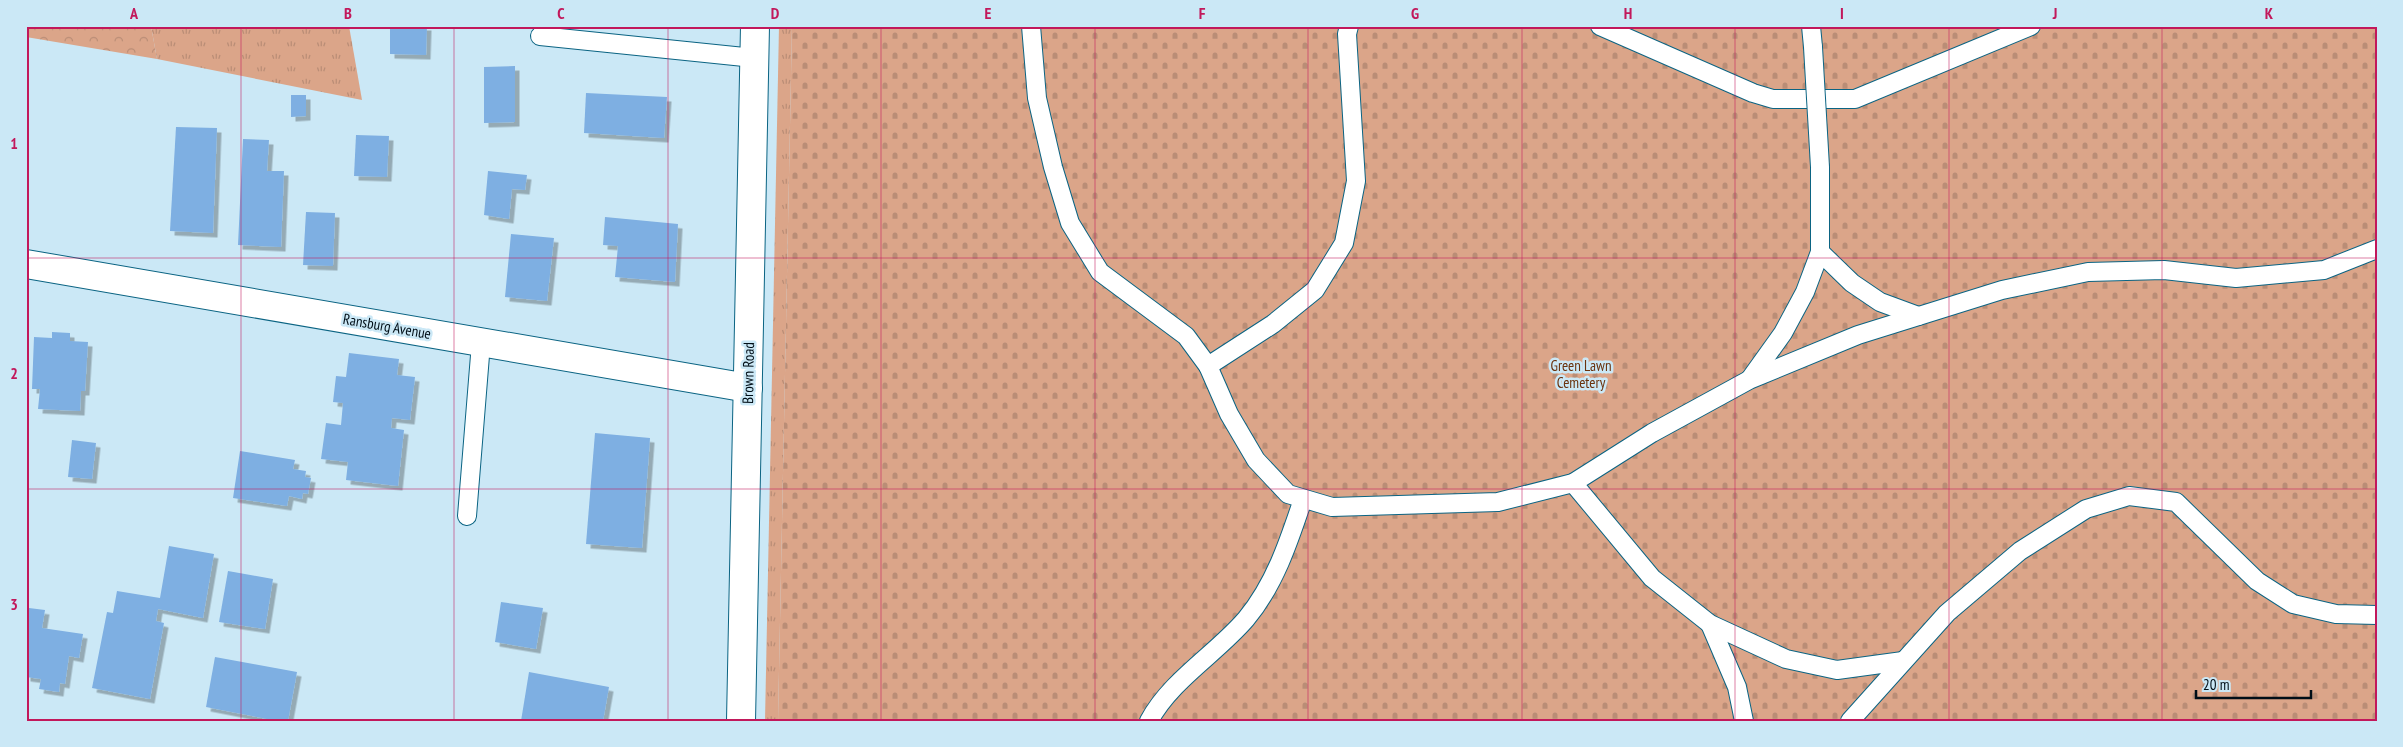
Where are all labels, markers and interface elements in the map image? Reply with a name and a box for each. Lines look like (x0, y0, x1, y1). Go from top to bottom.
text: A (129, 3, 139, 23)
text: B (344, 3, 352, 23)
text: C (557, 3, 565, 23)
text: D (771, 3, 780, 23)
text: E (985, 3, 992, 23)
text: F (1199, 3, 1206, 23)
text: G (1411, 3, 1419, 23)
text: H (1624, 3, 1632, 23)
text: I (1840, 3, 1844, 23)
text: J (2052, 3, 2057, 23)
text: K (2265, 3, 2274, 23)
text: 1 (10, 133, 18, 153)
street label: Ransburg Avenue (341, 309, 433, 343)
street label: Brown Road (738, 342, 758, 404)
park label: Green Lawn Cemetery (1551, 356, 1611, 392)
text: 2 (10, 363, 18, 383)
text: 3 (10, 594, 18, 614)
scale bar (2196, 667, 2310, 699)
text: 20 m (2203, 675, 2229, 694)

